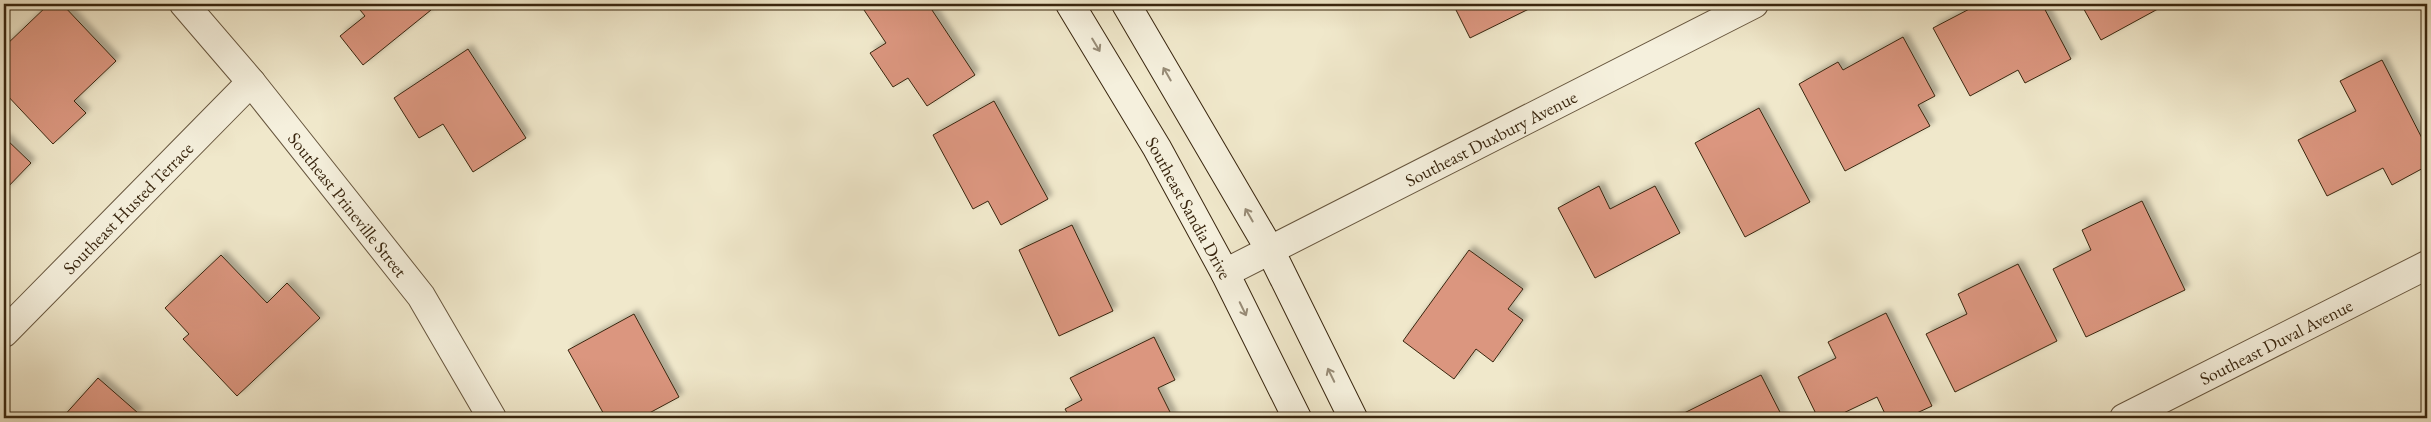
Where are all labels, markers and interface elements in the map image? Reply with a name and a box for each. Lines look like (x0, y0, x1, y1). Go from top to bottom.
one-way arrow (1091, 38, 1101, 52)
one-way arrow (1162, 67, 1172, 82)
street label: Southeast Duxbury Avenue (1401, 85, 1580, 191)
street label: Southeast Prineville Street (283, 127, 413, 282)
street label: Southeast Sandia Drive (1141, 132, 1237, 283)
street label: Southeast Husted Terrace (57, 137, 198, 279)
one-way arrow (1244, 208, 1254, 222)
street label: Southeast Duval Avenue (2195, 293, 2356, 390)
one-way arrow (1239, 301, 1248, 316)
one-way arrow (1326, 367, 1336, 382)

